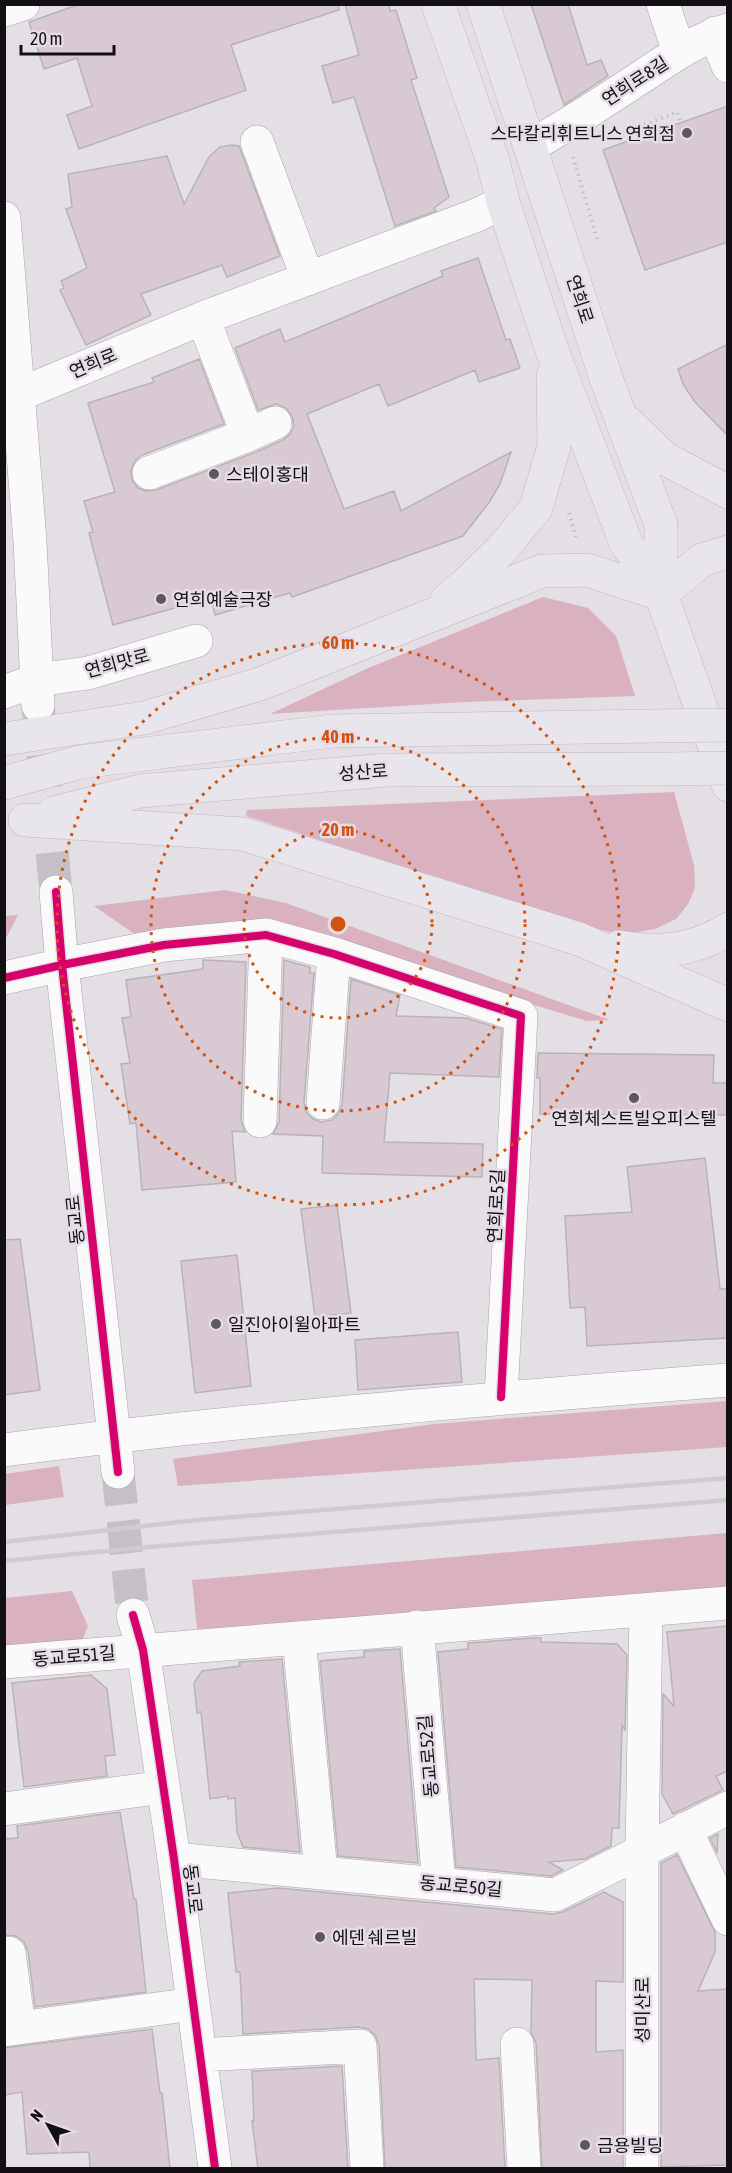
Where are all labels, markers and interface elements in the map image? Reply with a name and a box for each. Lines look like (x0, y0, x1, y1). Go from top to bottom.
scale bar (21, 18, 114, 56)
text: 20 m (30, 28, 62, 49)
street label: 연희로8길 (598, 52, 672, 110)
place label: 스타칼리휘트니스 연희점 (490, 123, 675, 144)
marker: 스타칼리휘트니스 연희점 (680, 126, 694, 140)
street label: 연희로 (562, 272, 598, 326)
street label: 연희로 (66, 344, 120, 382)
place label: 스테이홍대 (226, 464, 309, 485)
marker: 스테이홍대 (207, 467, 221, 481)
place label: 연희예술극장 (173, 589, 272, 610)
marker: 연희예술극장 (154, 592, 168, 606)
text: 60 m (322, 632, 354, 653)
street label: 연희맛로 (82, 644, 152, 682)
text: 40 m (321, 726, 354, 747)
street label: 성산로 (337, 760, 389, 784)
text: 20 m (322, 819, 354, 840)
centre of rings (328, 914, 348, 934)
marker: 연희체스트빌오피스텔 (627, 1091, 641, 1105)
place label: 연희체스트빌오피스텔 (551, 1108, 717, 1129)
street label: 연희로5길 (484, 1168, 508, 1244)
street label: 동교로 (62, 1194, 88, 1246)
place label: 일진아이윌아파트 (228, 1314, 360, 1335)
marker: 일진아이윌아파트 (209, 1317, 223, 1331)
street label: 동교로51길 (32, 1642, 116, 1670)
street label: 동교로52길 (414, 1714, 442, 1798)
street label: 동교로 (180, 1863, 206, 1915)
street label: 동교로50길 (419, 1872, 503, 1900)
place label: 에덴 쉐르빌 (332, 1927, 417, 1948)
marker: 에덴 쉐르빌 (313, 1930, 327, 1944)
street label: 성미산로 (632, 1977, 653, 2043)
north arrow (18, 2095, 78, 2155)
text: N (27, 2106, 46, 2125)
place label: 금용빌딩 (597, 2135, 663, 2156)
marker: 금용빌딩 (578, 2138, 592, 2152)

